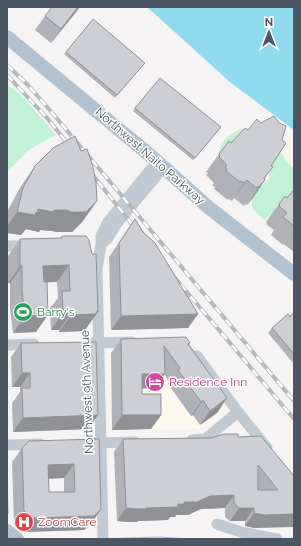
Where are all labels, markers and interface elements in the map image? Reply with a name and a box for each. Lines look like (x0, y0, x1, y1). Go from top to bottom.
north arrow (249, 12, 289, 52)
text: N (265, 16, 273, 29)
street label: Northwest Naito Parkway (92, 105, 208, 208)
sports icon: Barry's (12, 301, 34, 323)
place label: Barry's (37, 305, 75, 319)
street label: Northwest 9th Avenue (78, 330, 96, 454)
hotel icon: Residence Inn (144, 371, 166, 393)
place label: Residence Inn (169, 375, 247, 389)
hospital icon: ZoomCare (13, 511, 35, 533)
place label: ZoomCare (38, 515, 96, 529)

